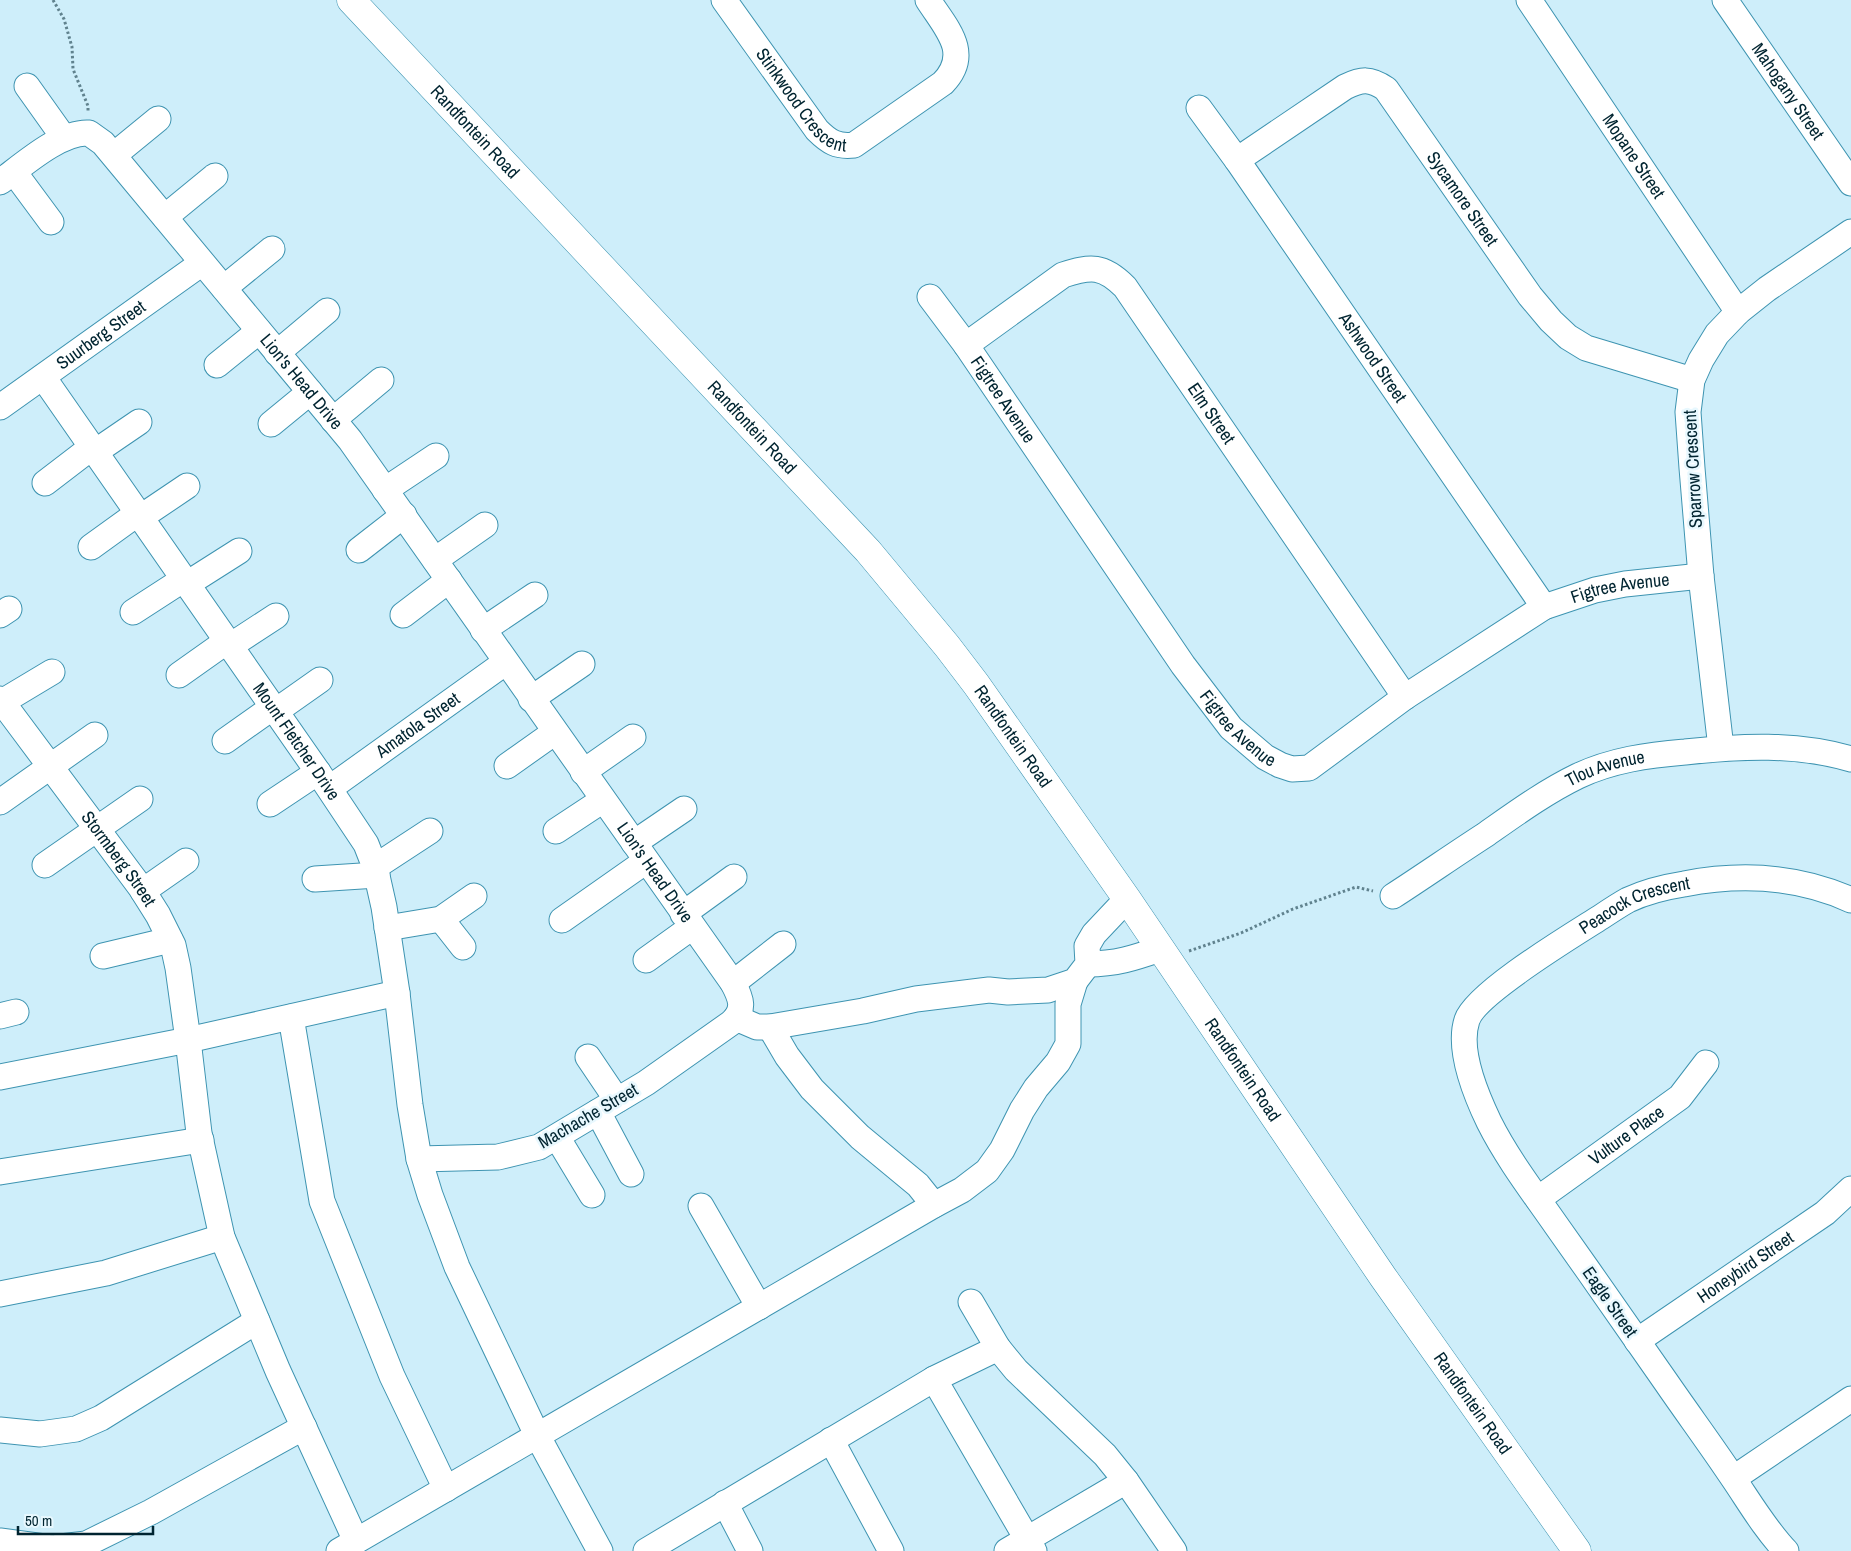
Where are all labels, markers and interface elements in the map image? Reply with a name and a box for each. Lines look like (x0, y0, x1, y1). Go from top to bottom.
street label: Mahogany Street (1746, 38, 1831, 145)
street label: Stinkwood Crescent (750, 43, 847, 157)
street label: Randfontein Road (425, 79, 525, 184)
street label: Mopane Street (1597, 109, 1671, 203)
street label: Sycamore Street (1421, 146, 1504, 251)
street label: Suurberg Street (51, 294, 150, 375)
street label: Ashwood Street (1333, 306, 1413, 407)
street label: Lion's Head Drive (255, 328, 349, 435)
street label: Figtree Avenue (965, 351, 1042, 448)
street label: Randfontein Road (702, 375, 802, 479)
street label: Elm Street (1182, 378, 1242, 449)
street label: Sparrow Crescent (1677, 409, 1708, 529)
street label: Figtree Avenue (1567, 566, 1670, 609)
street label: Mount Fletcher Drive (247, 677, 346, 805)
street label: Randfontein Road (969, 680, 1058, 792)
street label: Figtree Avenue (1194, 684, 1280, 773)
street label: Amatola Street (370, 686, 465, 764)
street label: Tlou Avenue (1561, 744, 1646, 792)
street label: Stormberg Street (76, 806, 162, 911)
street label: Lion's Head Drive (611, 817, 700, 927)
street label: Peacock Crescent (1574, 870, 1692, 940)
street label: Randfontein Road (1199, 1013, 1287, 1126)
street label: Machache Street (533, 1077, 642, 1154)
street label: Vulture Place (1583, 1099, 1669, 1171)
street label: Honeybird Street (1692, 1225, 1798, 1309)
street label: Eagle Street (1577, 1261, 1644, 1342)
street label: Randfontein Road (1428, 1347, 1518, 1459)
scale bar (18, 1504, 152, 1536)
text: 50 m (25, 1510, 52, 1531)

